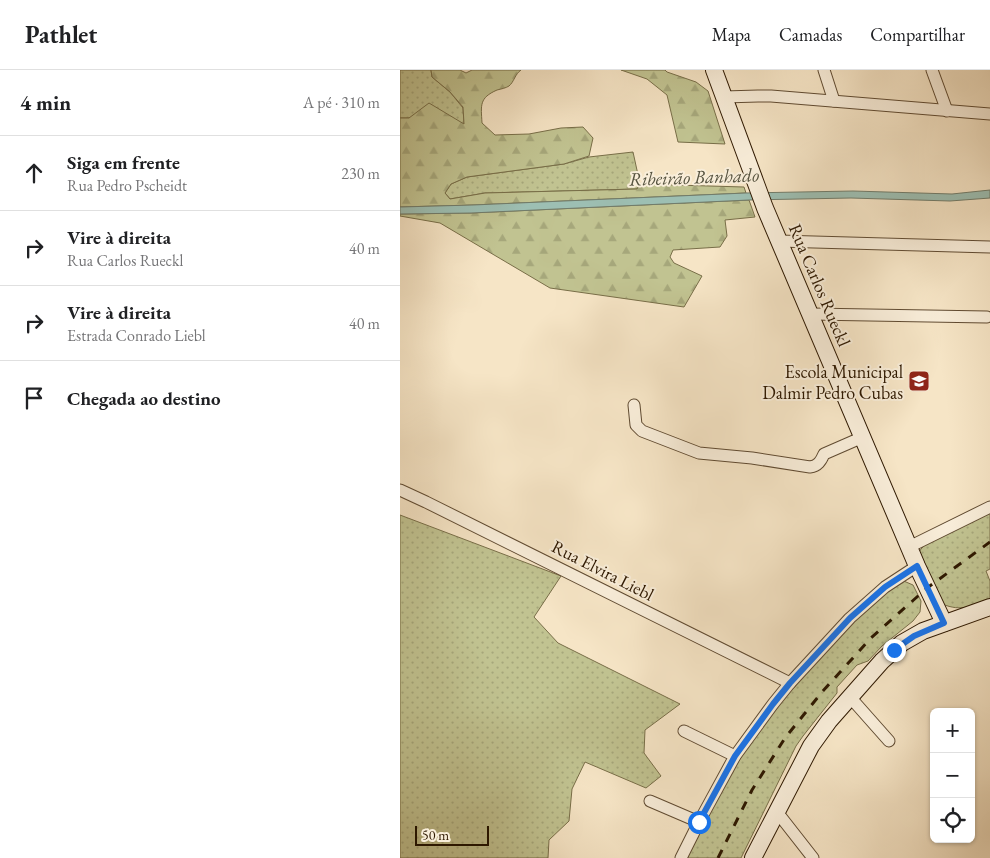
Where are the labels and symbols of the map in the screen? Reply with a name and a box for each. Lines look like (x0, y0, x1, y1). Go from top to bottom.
water label: Ribeirão Banhado (628, 162, 760, 192)
street label: Rua Carlos Rueckl (784, 220, 856, 350)
place label: Escola Municipal Dalmir Pedro Cubas (762, 360, 903, 404)
school or university icon: Escola Municipal Dalmir Pedro Cubas (907, 369, 931, 393)
street label: Rua Elvira Liebl (548, 534, 658, 606)
route end (883, 639, 906, 662)
route start (688, 811, 711, 834)
scale bar (415, 823, 489, 846)

